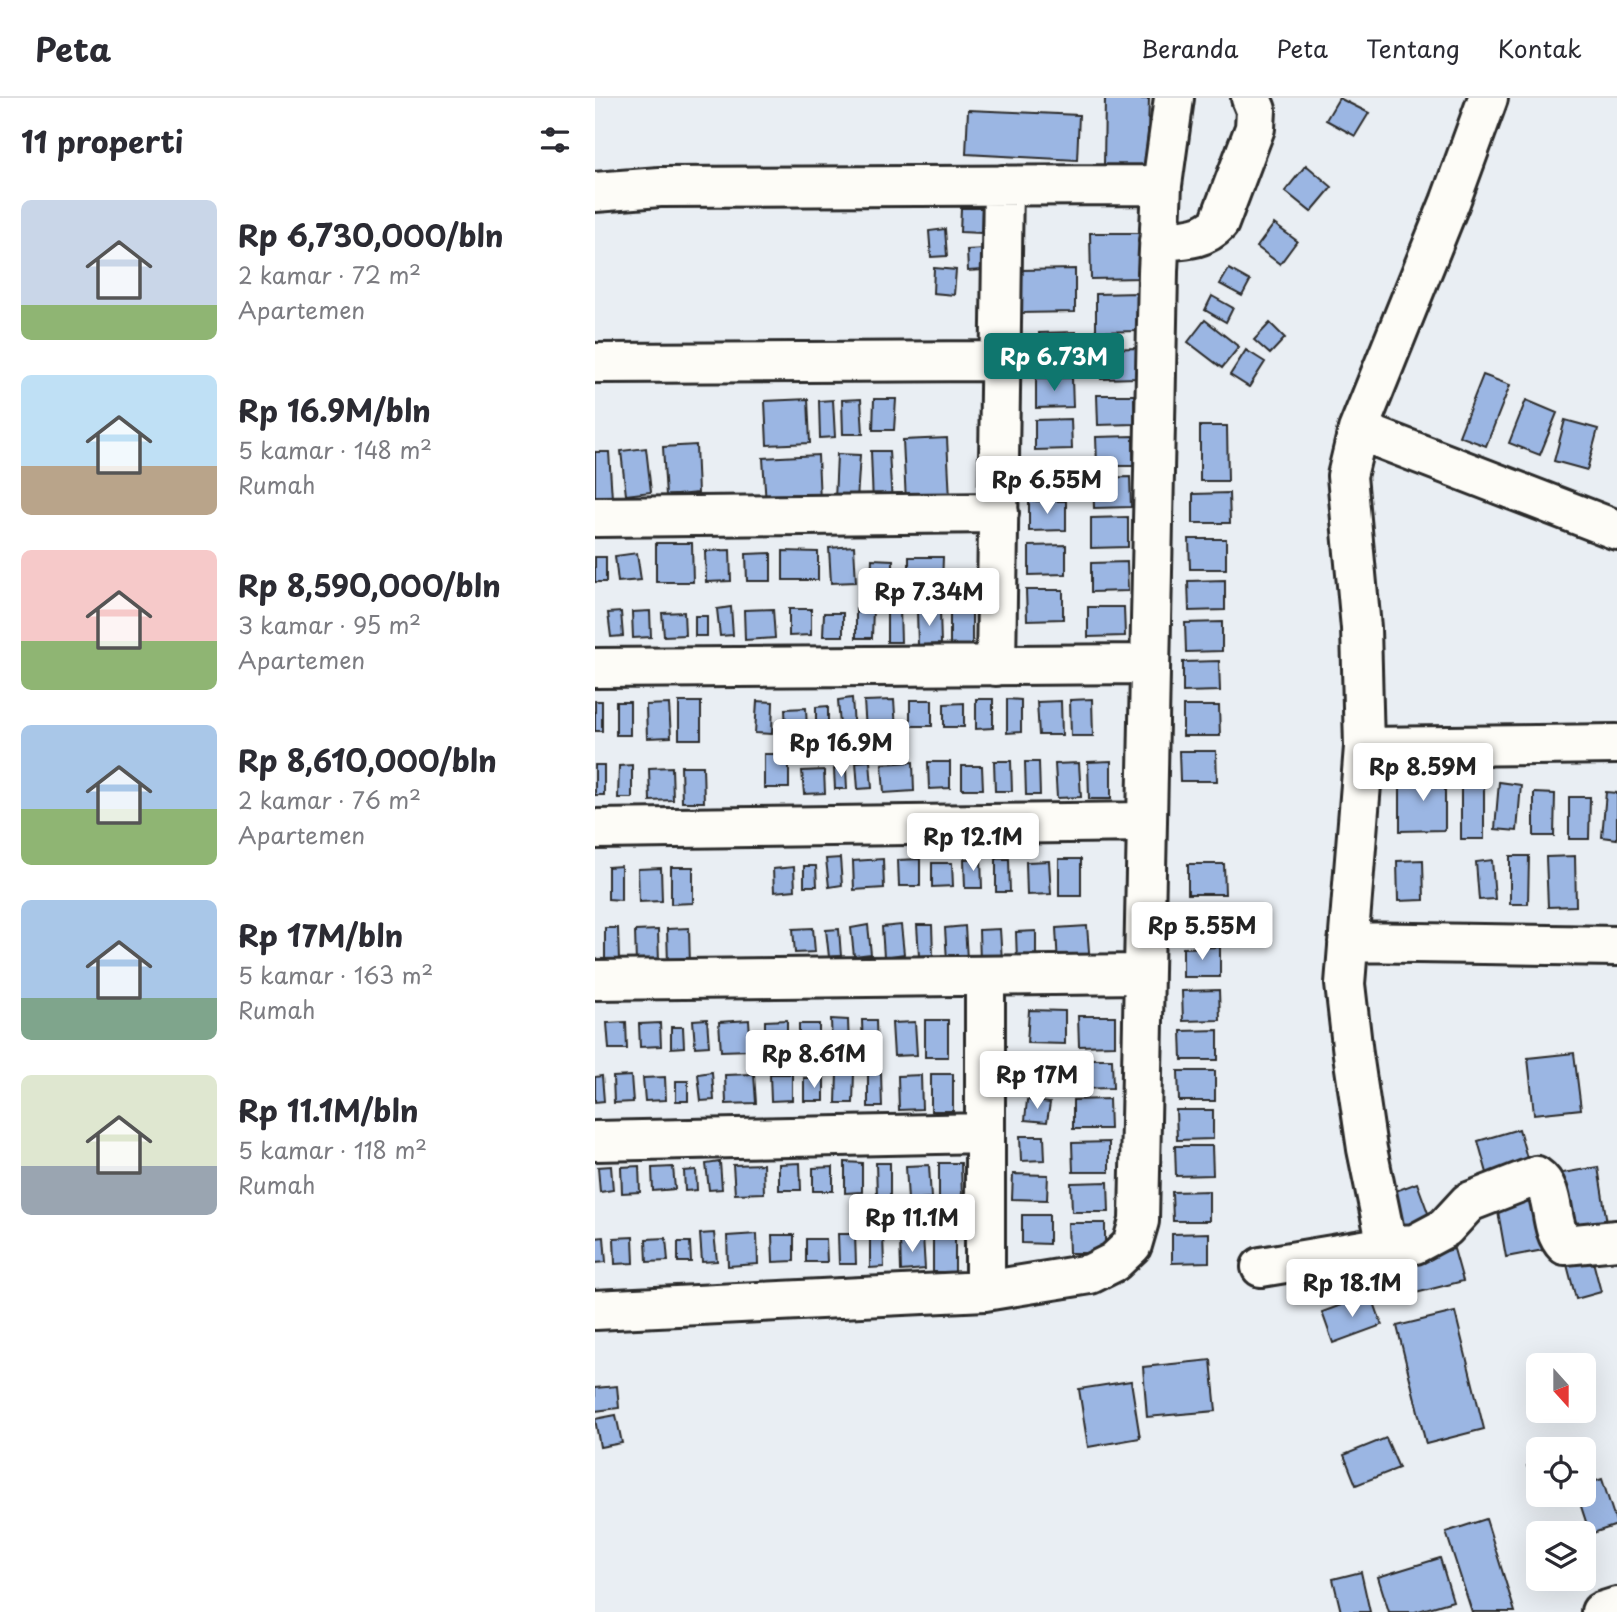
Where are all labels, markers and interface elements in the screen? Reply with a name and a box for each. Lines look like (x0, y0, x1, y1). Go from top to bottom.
text: Peta (35, 23, 111, 73)
text: Beranda (1141, 30, 1238, 66)
text: Peta (1276, 30, 1328, 66)
text: Tentang (1366, 30, 1460, 66)
text: Kontak (1498, 30, 1582, 66)
text: 11 properti (21, 118, 183, 163)
icon: filters (536, 121, 574, 159)
text: Rp 6,730,000/bln (238, 212, 504, 257)
icon: home (77, 228, 161, 312)
text: 2 kamar · 72 m² (238, 257, 421, 292)
text: Apartemen (238, 292, 365, 327)
pin: Rp 6.73M (982, 334, 1126, 393)
text: Rp 6.73M (1000, 338, 1108, 373)
text: Rp 16.9M/bln (238, 387, 431, 432)
icon: home (77, 403, 161, 487)
text: 5 kamar · 148 m² (238, 432, 432, 467)
pin: Rp 6.55M (975, 456, 1119, 516)
text: Rp 6.55M (992, 461, 1102, 496)
text: Rumah (238, 467, 315, 502)
text: Rp 8,590,000/bln (238, 562, 501, 607)
pin: Rp 7.34M (857, 568, 1001, 628)
text: Rp 7.34M (874, 573, 984, 608)
icon: home (77, 578, 161, 662)
text: 3 kamar · 95 m² (238, 607, 421, 642)
text: Apartemen (238, 642, 365, 677)
pin: Rp 16.9M (769, 720, 913, 779)
text: Rp 16.9M (789, 724, 893, 759)
text: Rp 8,610,000/bln (238, 737, 497, 782)
pin: Rp 8.59M (1351, 744, 1495, 803)
text: Rp 8.59M (1369, 748, 1477, 783)
icon: home (77, 753, 161, 837)
text: 2 kamar · 76 m² (238, 782, 421, 817)
pin: Rp 12.1M (901, 814, 1045, 873)
text: Apartemen (238, 817, 365, 852)
text: Rp 12.1M (923, 818, 1023, 853)
pin: Rp 5.55M (1130, 902, 1274, 962)
text: Rp 5.55M (1148, 907, 1256, 942)
text: Rp 17M/bln (238, 912, 403, 957)
icon: home (77, 928, 161, 1012)
text: 5 kamar · 163 m² (238, 957, 433, 992)
text: Rumah (238, 992, 315, 1027)
pin: Rp 8.61M (742, 1030, 886, 1090)
text: Rp 8.61M (762, 1035, 866, 1070)
pin: Rp 17M (980, 1052, 1094, 1111)
text: Rp 17M (996, 1056, 1078, 1091)
text: Rp 11.1M/bln (238, 1087, 418, 1132)
icon: home (77, 1103, 161, 1187)
text: 5 kamar · 118 m² (238, 1132, 427, 1167)
text: Rumah (238, 1167, 315, 1202)
pin: Rp 11.1M (840, 1194, 984, 1254)
text: Rp 11.1M (865, 1199, 959, 1234)
pin: Rp 18.1M (1280, 1260, 1424, 1319)
text: Rp 18.1M (1302, 1264, 1402, 1299)
north arrow (1526, 1353, 1596, 1423)
map controls (1526, 1353, 1596, 1591)
button: locate (1526, 1437, 1596, 1507)
button: layers (1526, 1521, 1596, 1591)

